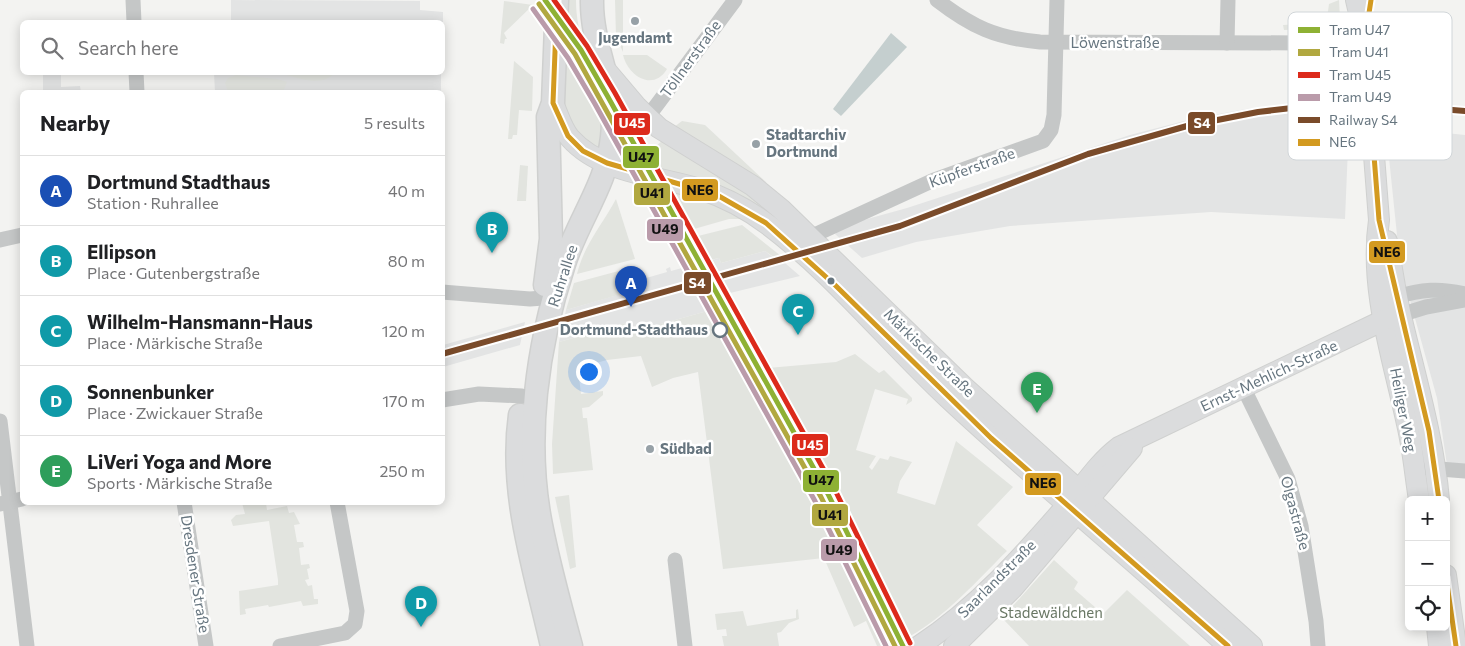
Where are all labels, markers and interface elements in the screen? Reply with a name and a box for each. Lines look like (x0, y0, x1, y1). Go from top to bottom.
legend (1288, 12, 1452, 160)
marker: Jugendamt (629, 15, 641, 27)
street label: Töllnerstraße (656, 16, 724, 100)
search box (20, 20, 445, 75)
text: Tram U47 (1329, 21, 1390, 38)
place label: Jugendamt (598, 28, 672, 46)
street label: Löwenstraße (1070, 33, 1160, 51)
icon: search (38, 34, 66, 62)
text: Search here (78, 36, 178, 59)
text: Tram U41 (1329, 43, 1389, 60)
text: Tram U45 (1329, 66, 1391, 83)
text: Tram U49 (1329, 88, 1392, 105)
text: Nearby (40, 110, 110, 135)
line badge: S4 (1187, 111, 1216, 135)
text: Railway S4 (1329, 111, 1398, 128)
line badge: U45 (613, 112, 651, 136)
text: 5 results (364, 113, 425, 132)
text: U45 (619, 114, 645, 131)
text: S4 (1194, 114, 1211, 131)
place label: Stadtarchiv Dortmund (766, 125, 846, 160)
text: NE6 (1329, 133, 1356, 150)
marker: Stadtarchiv Dortmund (750, 138, 762, 150)
street label: Küpferstraße (926, 143, 1017, 191)
line badge: U47 (622, 145, 660, 169)
text: U47 (628, 148, 654, 165)
text: Dortmund Stadthaus (87, 170, 270, 193)
line badge: NE6 (681, 178, 719, 202)
text: A (50, 181, 62, 200)
text: 40 m (388, 181, 425, 200)
text: NE6 (686, 181, 714, 198)
line badge: U41 (633, 182, 671, 206)
text: U41 (640, 184, 664, 201)
text: Station · Ruhrallee (87, 193, 219, 212)
pin: B (476, 212, 508, 253)
line badge: U49 (646, 218, 684, 242)
text: U49 (651, 220, 679, 237)
text: Ellipson (87, 240, 156, 263)
line badge: NE6 (1368, 240, 1406, 264)
street label: Ruhrallee (544, 242, 581, 309)
text: NE6 (1373, 243, 1401, 260)
text: B (51, 251, 61, 270)
text: 80 m (388, 251, 425, 270)
text: Place · Gutenbergstraße (87, 263, 260, 282)
pin: A (615, 266, 647, 307)
line badge: S4 (683, 271, 712, 295)
text: S4 (689, 274, 706, 291)
unlabelled marker (826, 276, 836, 286)
pin: C (782, 294, 814, 335)
street label: Märkische Straße (881, 304, 979, 400)
text: Wilhelm-Hansmann-Haus (87, 310, 313, 333)
place label: Dortmund-Stadthaus (560, 320, 708, 338)
text: C (51, 321, 61, 340)
text: 120 m (382, 321, 425, 340)
marker: Dortmund-Stadthaus (712, 322, 728, 338)
text: Place · Märkische Straße (87, 333, 263, 352)
street label: Ernst-Mehlich-Straße (1197, 335, 1340, 415)
your location (576, 359, 602, 385)
street label: Heiliger Weg (1387, 366, 1421, 454)
pin: E (1021, 372, 1053, 413)
text: Sonnenbunker (87, 380, 214, 403)
text: D (50, 391, 62, 410)
text: 170 m (382, 391, 425, 410)
text: Place · Zwickauer Straße (87, 403, 263, 422)
line badge: U45 (791, 433, 829, 457)
text: U45 (797, 436, 823, 453)
place label: Südbad (660, 439, 712, 457)
marker: Südbad (644, 443, 656, 455)
text: LiVeri Yoga and More (87, 450, 272, 473)
text: E (51, 461, 61, 480)
text: 250 m (379, 461, 425, 480)
line badge: U47 (802, 469, 840, 493)
text: U47 (808, 471, 834, 488)
line badge: NE6 (1024, 472, 1062, 496)
text: Sports · Märkische Straße (87, 473, 273, 492)
text: NE6 (1029, 474, 1057, 491)
street label: Olgastraße (1277, 474, 1314, 552)
map controls (1405, 496, 1450, 631)
button: + (1405, 496, 1450, 541)
line badge: U41 (811, 503, 849, 527)
text: U41 (818, 506, 842, 523)
street label: Dresdener Straße (178, 514, 214, 634)
street label: Saarlandstraße (954, 535, 1039, 621)
line badge: U49 (820, 538, 858, 562)
text: U49 (825, 541, 853, 558)
button: − (1405, 541, 1450, 586)
pin: D (405, 586, 437, 627)
button: locate (1405, 586, 1450, 631)
park label: Stadewäldchen (999, 603, 1103, 621)

